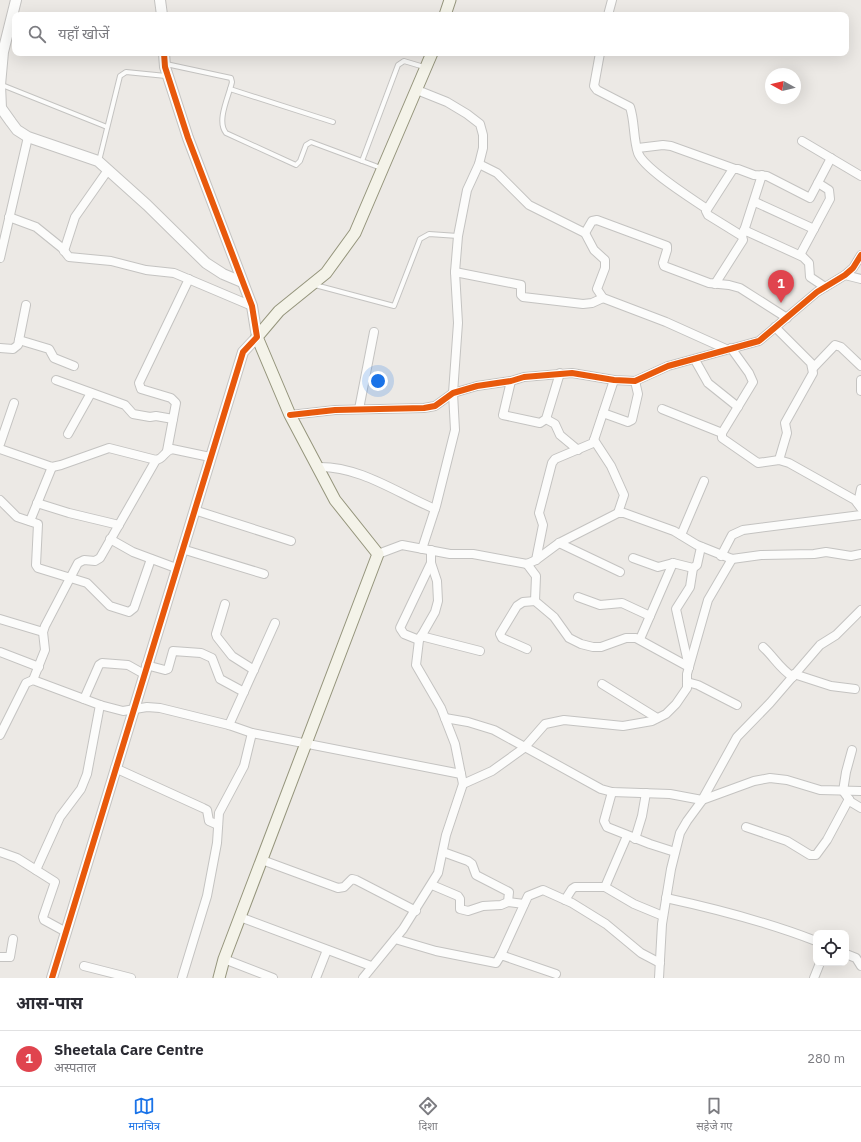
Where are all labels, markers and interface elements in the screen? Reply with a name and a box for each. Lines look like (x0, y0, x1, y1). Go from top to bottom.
search box (12, 12, 849, 56)
icon: search (26, 23, 48, 45)
text: यहाँ खोजें (58, 24, 109, 43)
north arrow (765, 68, 801, 104)
pin: 1 (768, 270, 794, 303)
your location (368, 371, 388, 391)
map controls (813, 930, 849, 966)
button: locate (813, 930, 849, 966)
text: आस-पास (16, 992, 83, 1014)
text: Sheetala Care Centre (54, 1040, 204, 1059)
text: 1 (25, 1050, 33, 1067)
text: 280 m (807, 1050, 845, 1067)
text: अस्पताल (54, 1059, 96, 1076)
tab: मानचित्र (129, 1095, 160, 1134)
tab: दिशा (417, 1095, 439, 1134)
tab: सहेजे गए (696, 1095, 732, 1134)

